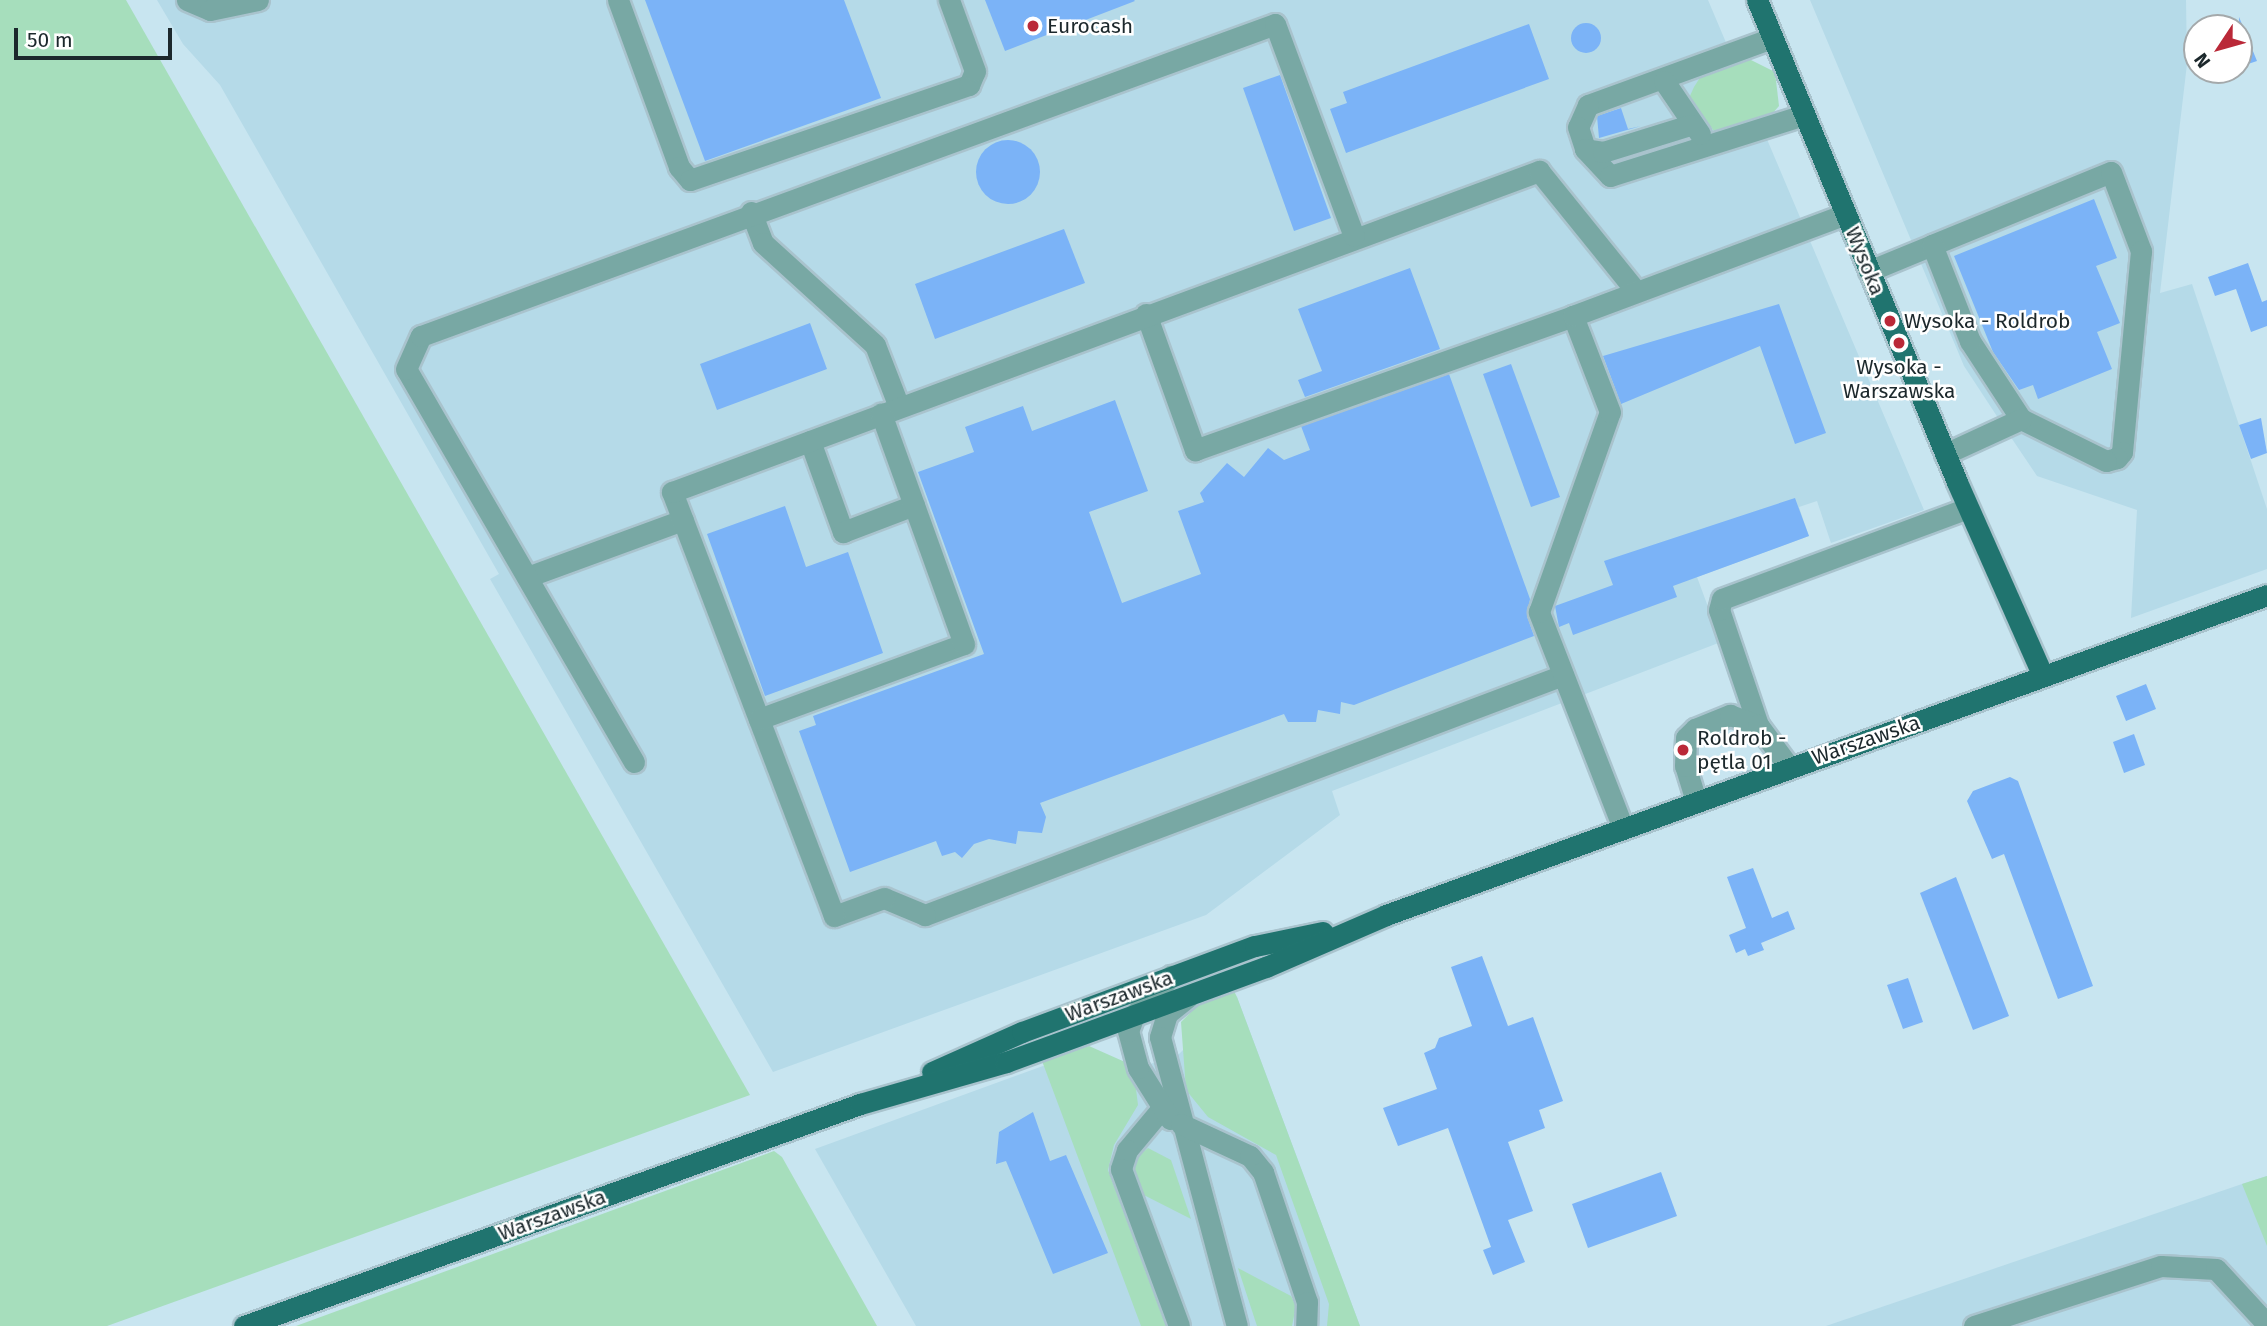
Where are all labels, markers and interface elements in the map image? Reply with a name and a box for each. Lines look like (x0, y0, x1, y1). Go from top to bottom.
place label: Eurocash (1047, 13, 1133, 39)
scale bar (18, 14, 175, 58)
north arrow (2183, 14, 2253, 84)
marker: Eurocash (1025, 18, 1041, 34)
text: 50 m (27, 27, 73, 53)
text: N (2189, 49, 2215, 72)
street label: Wysoka (1840, 223, 1890, 299)
place label: Wysoka - Roldrob (1904, 308, 2071, 334)
marker: Wysoka - Roldrob (1882, 313, 1898, 329)
marker: Wysoka - Warszawska (1891, 335, 1907, 351)
place label: Wysoka - Warszawska (1843, 354, 1955, 404)
street label: Warszawska (1809, 710, 1923, 770)
place label: Roldrob - pętla 01 (1697, 725, 1787, 775)
marker: Roldrob - pętla 01 (1675, 742, 1691, 758)
street label: Warszawska (1062, 965, 1176, 1027)
street label: Warszawska (495, 1184, 609, 1246)

